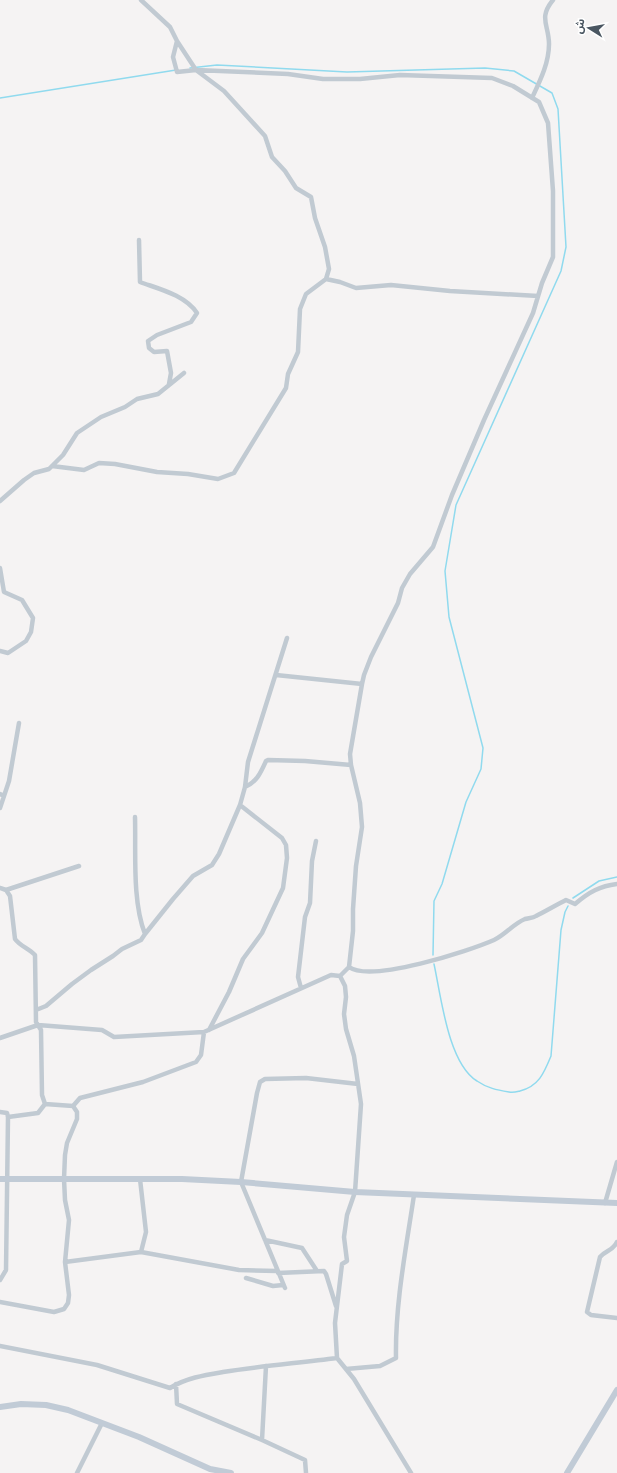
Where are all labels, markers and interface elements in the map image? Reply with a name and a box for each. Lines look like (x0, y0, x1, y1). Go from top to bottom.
north arrow (569, 8, 609, 48)
text: ش (571, 17, 587, 35)

